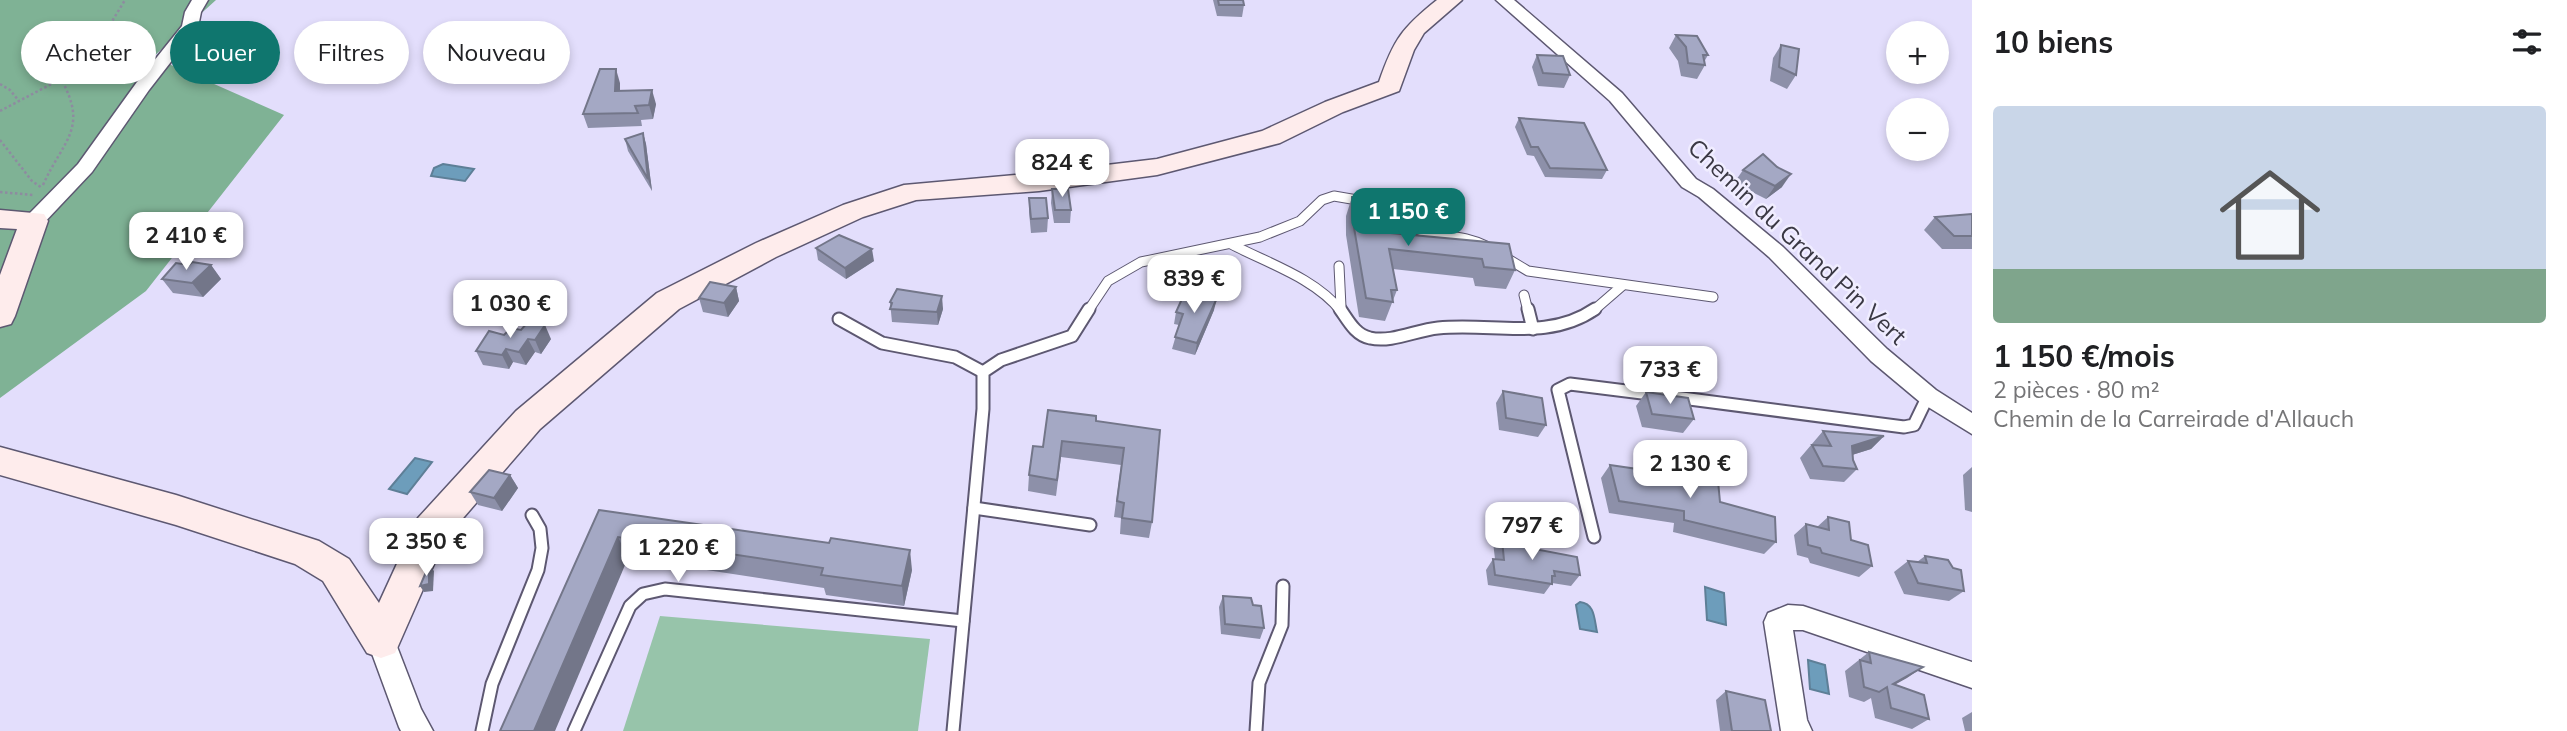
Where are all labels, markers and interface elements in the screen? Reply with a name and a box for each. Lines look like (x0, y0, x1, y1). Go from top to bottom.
chip: Acheter (21, 21, 156, 84)
chip: Louer (170, 21, 280, 84)
chip: Filtres (294, 21, 409, 84)
chip: Nouveau (423, 21, 570, 84)
map controls (1886, 21, 1949, 161)
button: + (1886, 21, 1949, 84)
text: 10 biens (1993, 23, 2113, 61)
icon: filters (2508, 23, 2546, 61)
button: − (1886, 98, 1949, 161)
street label: Chemin du Grand Pin Vert (1682, 132, 1913, 351)
pin: 824 € (1013, 140, 1111, 199)
text: 824 € (1031, 147, 1093, 176)
icon: home (2207, 152, 2333, 278)
pin: 1 150 € (1343, 188, 1473, 248)
text: 1 150 € (1367, 196, 1449, 225)
pin: 2 410 € (121, 212, 251, 272)
text: 2 410 € (145, 220, 227, 249)
pin: 839 € (1145, 256, 1243, 315)
text: 839 € (1163, 263, 1225, 292)
pin: 1 030 € (445, 280, 575, 340)
text: 1 030 € (469, 288, 551, 317)
text: 1 150 €/mois (1993, 337, 2175, 375)
pin: 733 € (1621, 346, 1719, 406)
text: 733 € (1639, 354, 1701, 383)
text: 2 pièces · 80 m² (1993, 375, 2160, 404)
text: Chemin de la Carreirade d'Allauch (1993, 404, 2354, 433)
pin: 2 130 € (1625, 440, 1755, 500)
text: 2 130 € (1649, 448, 1731, 477)
pin: 797 € (1483, 503, 1581, 562)
text: 797 € (1501, 510, 1563, 539)
pin: 2 350 € (361, 518, 491, 578)
pin: 1 220 € (613, 524, 743, 584)
text: 2 350 € (385, 526, 467, 555)
text: 1 220 € (637, 532, 719, 561)

